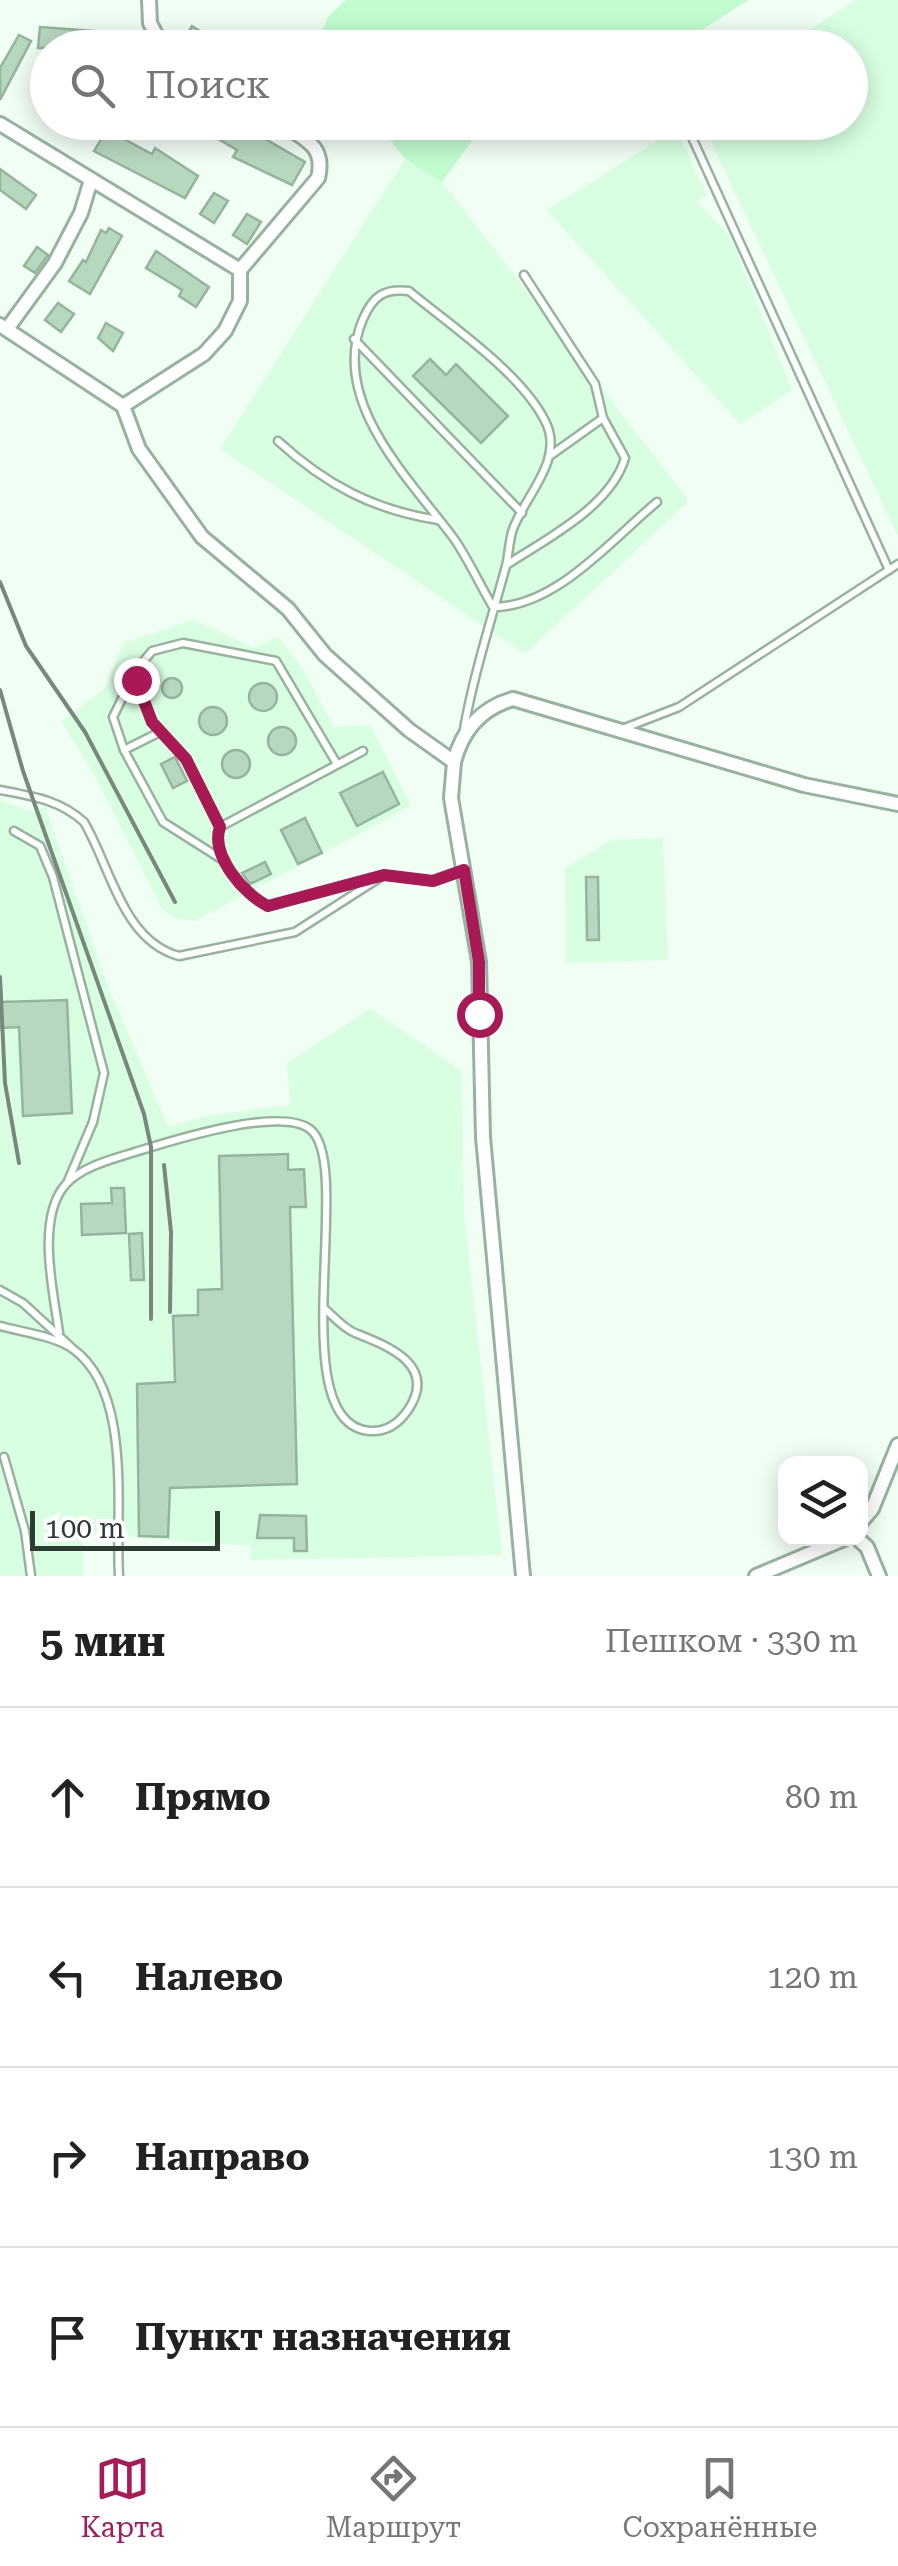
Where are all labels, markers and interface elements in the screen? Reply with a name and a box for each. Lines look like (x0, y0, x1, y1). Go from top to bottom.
search box (30, 30, 868, 140)
icon: search (65, 58, 120, 113)
text: Поиск (145, 63, 270, 107)
route end (114, 658, 160, 704)
route start (457, 992, 503, 1038)
map controls (778, 1456, 868, 1546)
button: layers (778, 1456, 868, 1546)
scale bar (30, 1506, 220, 1551)
text: 100 m (45, 1512, 125, 1545)
text: 5 мин (40, 1617, 165, 1666)
text: Пешком · 330 m (605, 1622, 858, 1660)
icon: ahead (40, 1770, 95, 1825)
text: Прямо (135, 1775, 271, 1819)
text: 80 m (785, 1778, 858, 1816)
icon: left (40, 1950, 95, 2005)
text: Налево (135, 1955, 283, 1999)
text: 120 m (767, 1958, 858, 1996)
icon: right (40, 2130, 95, 2185)
text: Направо (135, 2135, 310, 2179)
text: 130 m (767, 2138, 858, 2176)
icon: arrive (40, 2310, 95, 2365)
text: Пункт назначения (135, 2315, 511, 2359)
tab: Карта (81, 2451, 164, 2544)
tab: Маршрут (326, 2451, 461, 2544)
tab: Сохранённые (622, 2451, 817, 2544)

